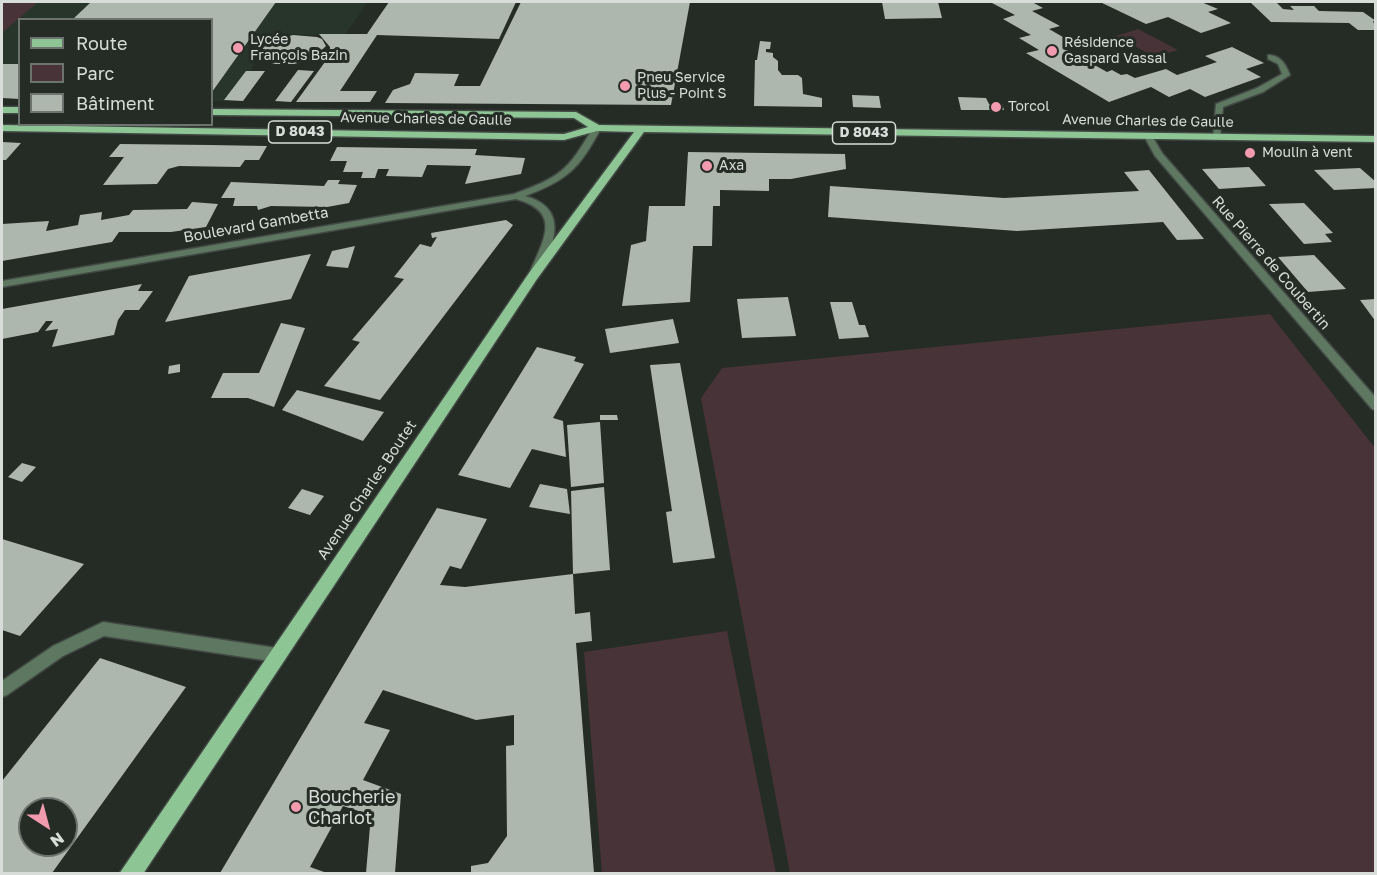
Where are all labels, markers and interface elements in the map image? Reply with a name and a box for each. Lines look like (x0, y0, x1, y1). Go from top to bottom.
legend (18, 18, 213, 126)
text: Route (76, 32, 127, 54)
place label: Lycée François Bazin (250, 32, 348, 64)
place label: Résidence Gaspard Vassal (1064, 35, 1167, 68)
marker: Lycée François Bazin (231, 41, 245, 55)
marker: Résidence Gaspard Vassal (1045, 44, 1059, 58)
text: Parc (76, 62, 114, 84)
place label: Pneu Service Plus - Point S (637, 70, 727, 102)
marker: Pneu Service Plus - Point S (618, 79, 632, 93)
text: Bâtiment (76, 92, 155, 114)
place label: Torcol (1008, 99, 1050, 115)
marker: Torcol (989, 100, 1003, 114)
street label: Avenue Charles de Gaulle (340, 109, 512, 129)
street label: Avenue Charles de Gaulle (1062, 111, 1234, 131)
road number: D 8043 (268, 121, 332, 143)
road number: D 8043 (832, 122, 896, 144)
place label: Moulin à vent (1262, 145, 1352, 161)
marker: Moulin à vent (1243, 146, 1257, 160)
place label: Axa (719, 158, 744, 174)
marker: Axa (700, 159, 714, 173)
street label: Rue Pierre de Coubertin (1208, 192, 1334, 334)
street label: Boulevard Gambetta (182, 203, 330, 247)
street label: Avenue Charles Boutet (314, 417, 420, 563)
place label: Boucherie Charlot (308, 786, 395, 828)
north arrow (18, 797, 78, 857)
marker: Boucherie Charlot (289, 800, 303, 814)
text: N (47, 828, 68, 852)

